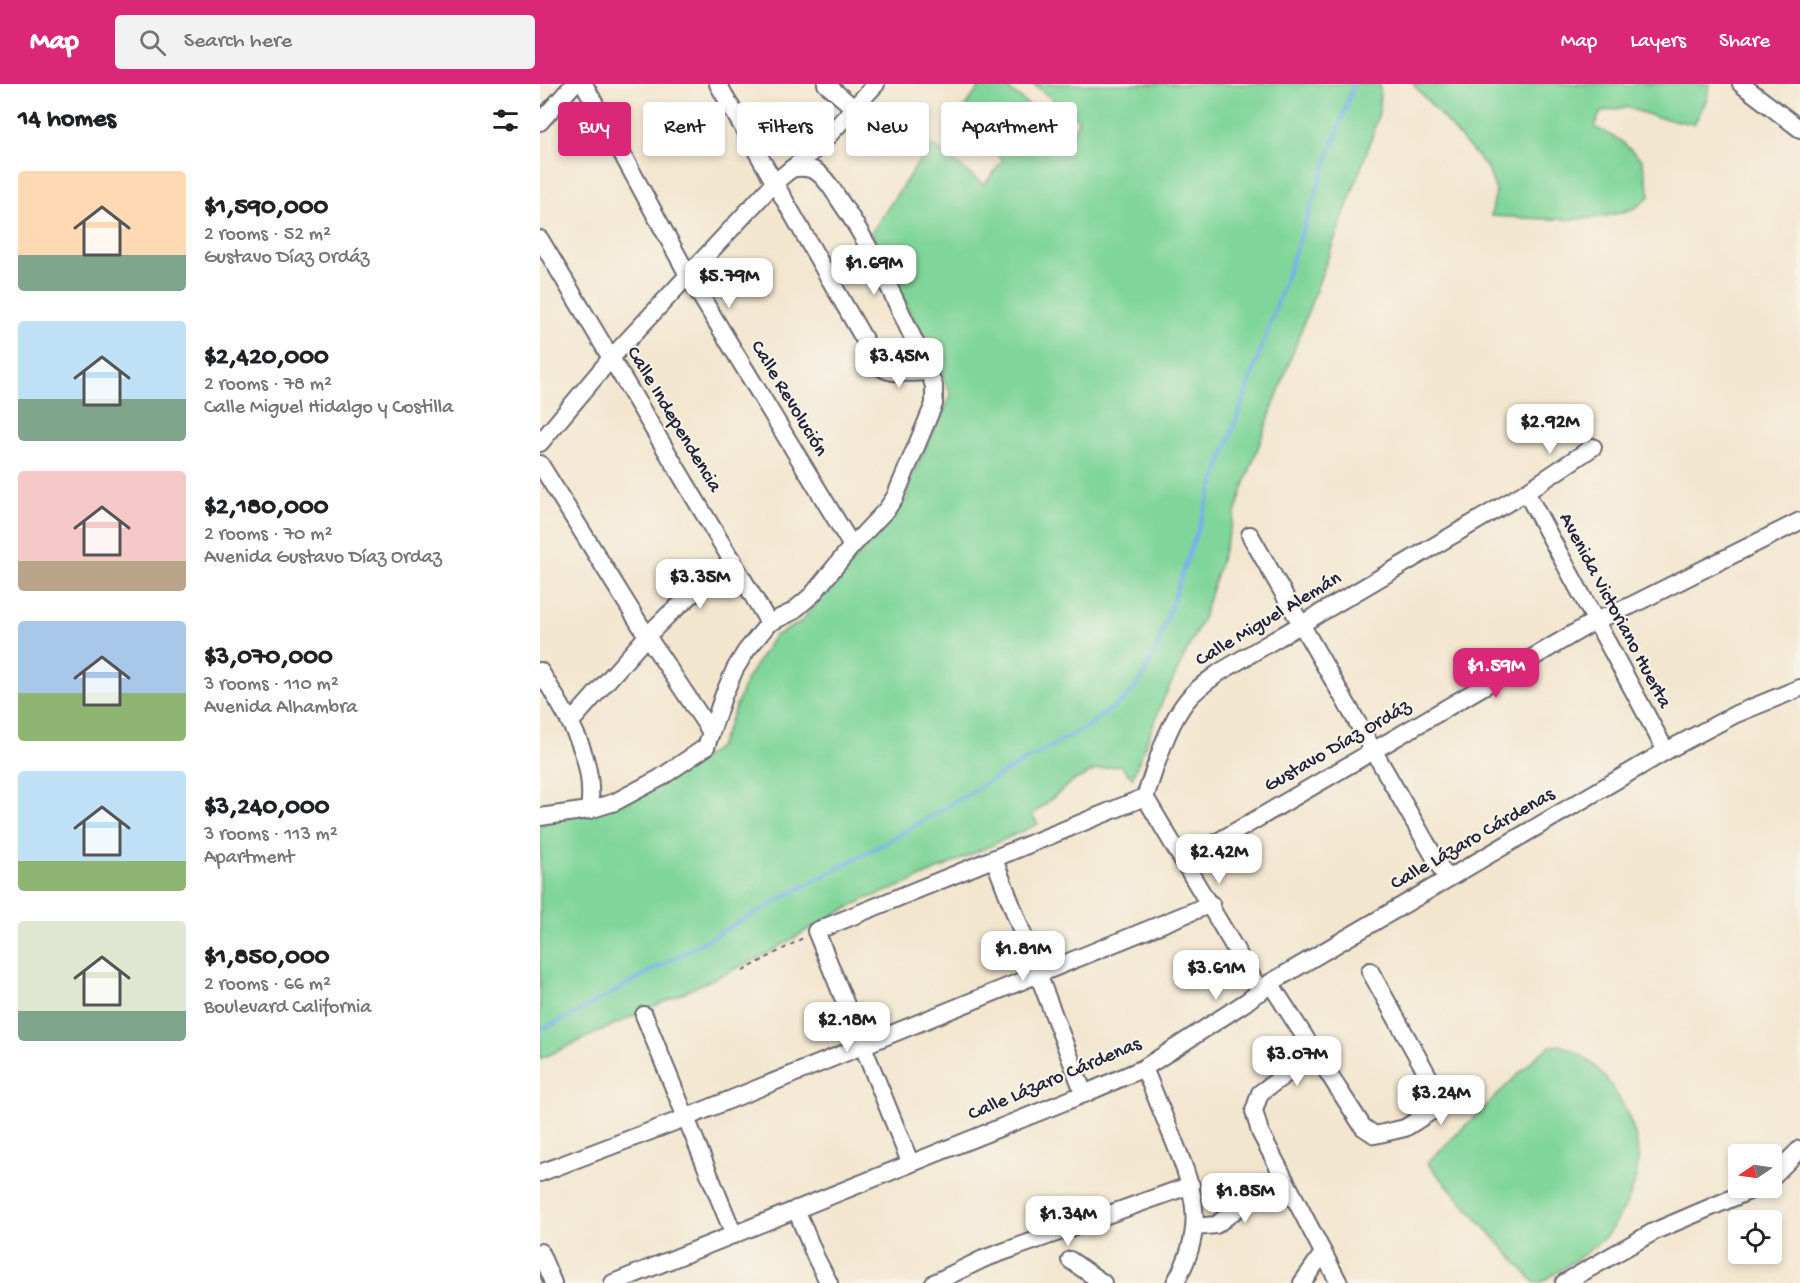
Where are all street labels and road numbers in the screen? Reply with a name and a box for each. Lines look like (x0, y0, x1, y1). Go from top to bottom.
street label: Calle Revolución (745, 337, 832, 461)
street label: Calle Independencia (620, 343, 726, 498)
street label: Avenida Victoriano Huerta (1553, 509, 1676, 713)
street label: Calle Miguel Alemán (1192, 567, 1346, 672)
street label: Gustavo Díaz Ordáz (1261, 695, 1416, 798)
street label: Calle Lázaro Cárdenas (1387, 783, 1560, 896)
street label: Calle Lázaro Cárdenas (965, 1033, 1145, 1127)

